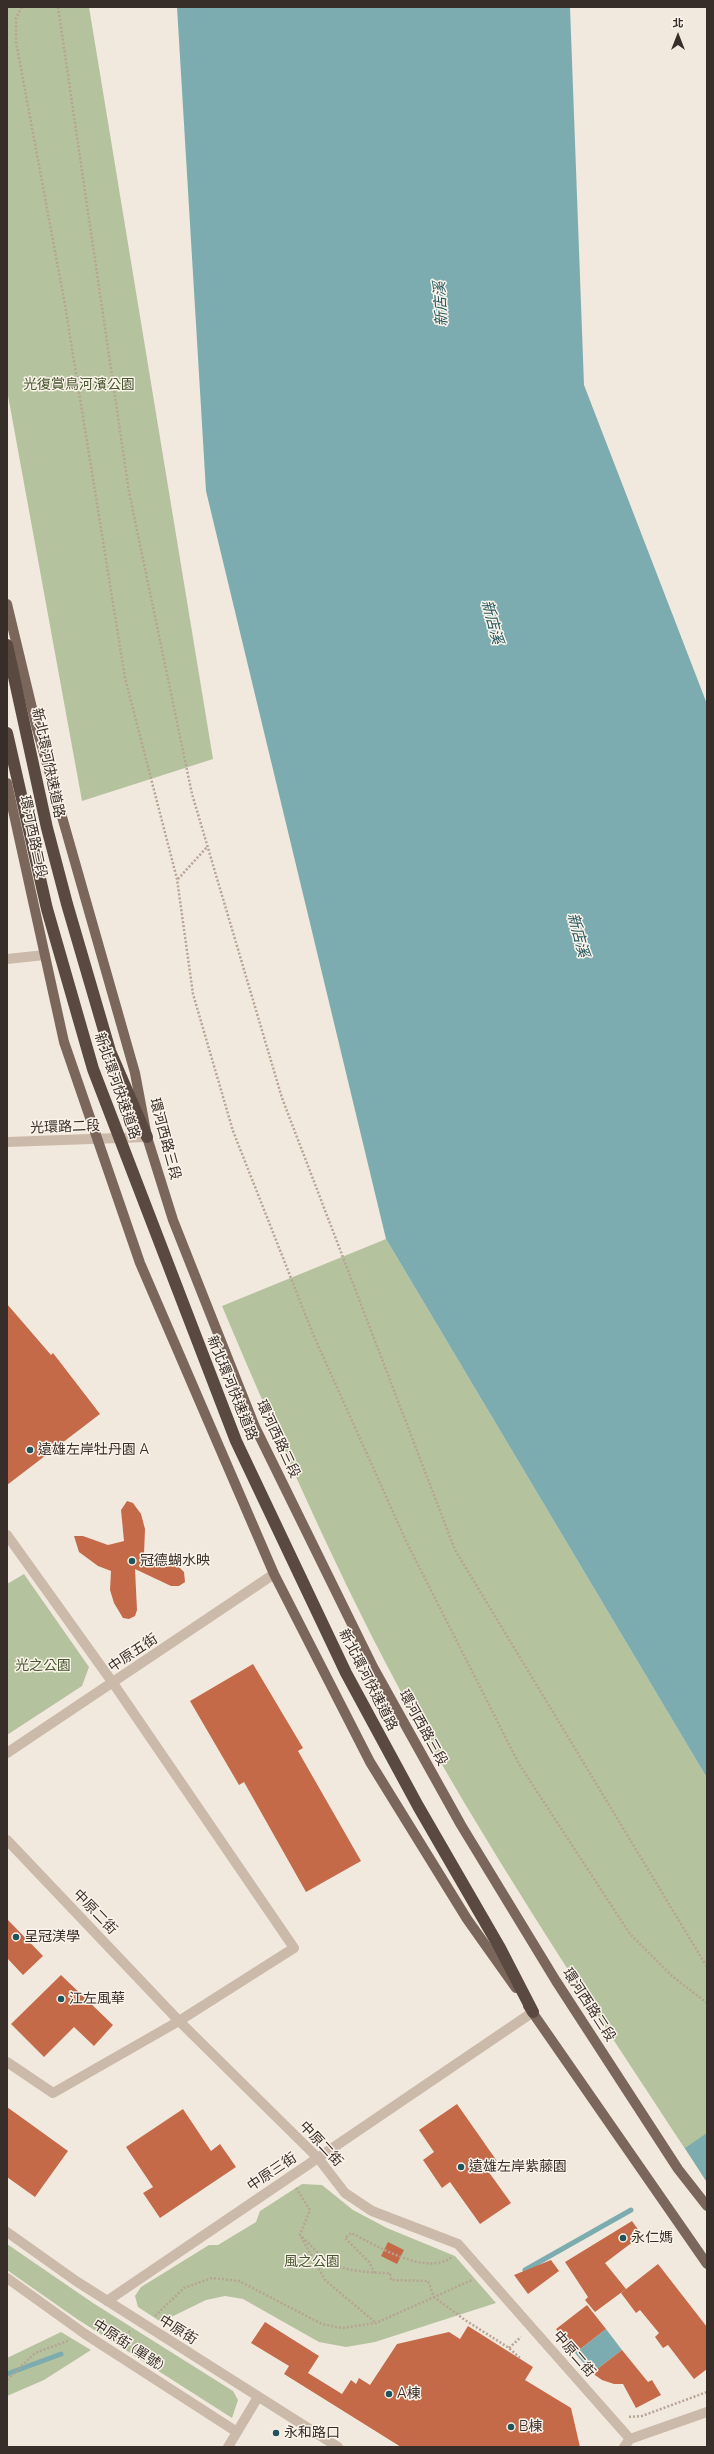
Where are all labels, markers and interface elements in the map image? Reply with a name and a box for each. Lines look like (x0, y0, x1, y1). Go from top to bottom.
north arrow (658, 16, 698, 56)
text: 北 (673, 17, 684, 30)
water label: 新店溪 (431, 281, 451, 327)
park label: 光復賞鳥河濱公園 (23, 377, 135, 393)
water label: 新店溪 (477, 598, 507, 646)
street label: 新北環河快速道路 (28, 706, 68, 820)
street label: 環河西路三段 (16, 794, 50, 880)
water label: 新店溪 (563, 911, 593, 959)
street label: 新北環河快速道路 (91, 1030, 143, 1142)
street label: 環河西路三段 (146, 1096, 184, 1182)
street label: 光環路二段 (30, 1117, 100, 1137)
street label: 新北環河快速道路 (203, 1333, 261, 1443)
street label: 環河西路三段 (253, 1397, 303, 1481)
place label: 遠雄左岸牡丹園 A (38, 1442, 149, 1458)
marker: 遠雄左岸牡丹園 A (25, 1445, 35, 1455)
place label: 冠德蝴水映 (140, 1553, 210, 1569)
marker: 冠德蝴水映 (127, 1556, 137, 1566)
street label: 新北環河快速道路 (335, 1626, 401, 1734)
street label: 中原五街 (105, 1630, 161, 1676)
park label: 光之公園 (15, 1658, 71, 1674)
street label: 環河西路三段 (395, 1687, 451, 1769)
street label: 中原二街 (70, 1886, 120, 1938)
place label: 呈冠渼學 (24, 1929, 80, 1945)
marker: 呈冠渼學 (11, 1932, 21, 1942)
street label: 環河西路三段 (559, 1965, 619, 2045)
place label: 江左風華 (69, 1991, 125, 2007)
marker: 江左風華 (56, 1994, 66, 2004)
street label: 中原二街 (296, 2118, 346, 2170)
street label: 中原三街 (244, 2149, 300, 2195)
place label: 遠雄左岸紫藤園 (469, 2159, 567, 2175)
marker: 遠雄左岸紫藤園 (456, 2162, 466, 2172)
place label: 永仁媽 (631, 2230, 673, 2246)
marker: 永仁媽 (618, 2233, 628, 2243)
park label: 風之公園 (284, 2254, 340, 2270)
street label: 中原街 (156, 2312, 200, 2348)
street label: 中原街 (單號) (89, 2316, 167, 2374)
street label: 中原二街 (549, 2327, 599, 2381)
place label: A棟 (397, 2386, 420, 2402)
marker: A棟 (384, 2389, 394, 2399)
place label: B棟 (519, 2419, 542, 2435)
marker: B棟 (506, 2422, 516, 2432)
place label: 永和路口 (284, 2425, 340, 2441)
marker: 永和路口 (271, 2428, 281, 2438)

